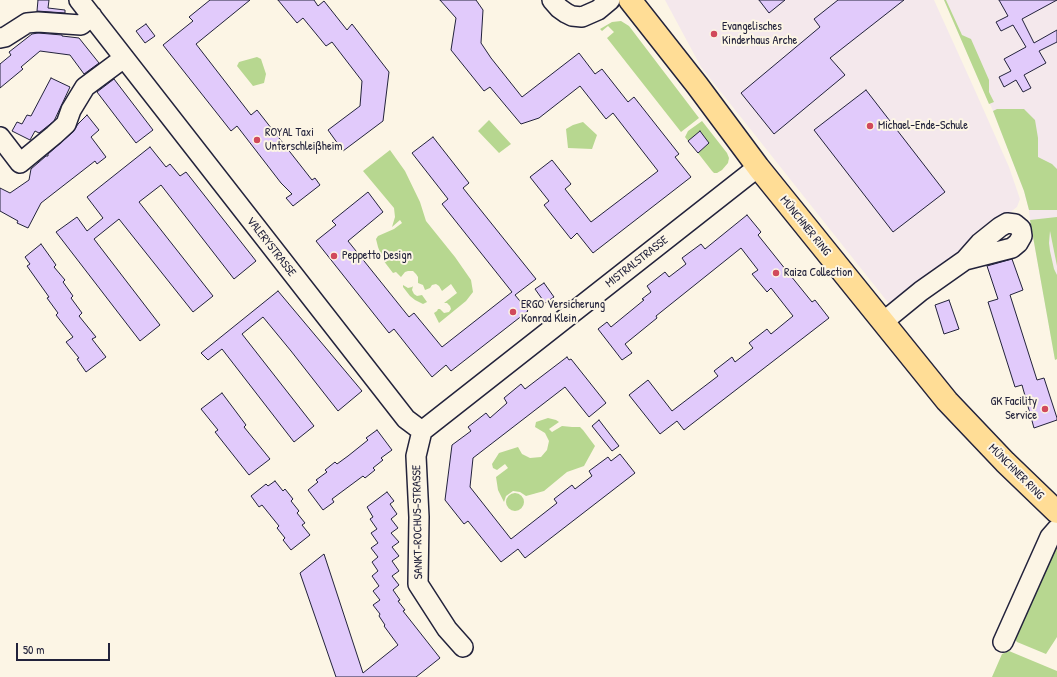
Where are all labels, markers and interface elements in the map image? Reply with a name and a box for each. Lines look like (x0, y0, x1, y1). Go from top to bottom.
place label: Evangelisches Kinderhaus Arche (722, 20, 797, 48)
marker: Evangelisches Kinderhaus Arche (709, 29, 719, 39)
place label: Michael-Ende-Schule (878, 119, 968, 133)
marker: Michael-Ende-Schule (865, 121, 875, 131)
place label: ROYAL Taxi Unterschleißheim (265, 126, 343, 154)
marker: ROYAL Taxi Unterschleißheim (252, 135, 262, 145)
street label: MÜNCHNER RING (777, 193, 833, 259)
street label: VALERYSTRASSE (243, 214, 299, 280)
street label: MISTRALSTRASSE (603, 233, 671, 291)
place label: Peppetto Design (342, 249, 412, 263)
marker: Peppetto Design (329, 251, 339, 261)
place label: Raiza Collection (784, 266, 853, 280)
marker: Raiza Collection (771, 268, 781, 278)
place label: ERGO Versicherung Konrad Klein (521, 298, 605, 326)
marker: ERGO Versicherung Konrad Klein (508, 307, 518, 317)
place label: GK Facility Service (991, 395, 1037, 423)
marker: GK Facility Service (1040, 404, 1050, 414)
street label: MÜNCHNER RING (985, 441, 1047, 503)
street label: SANKT-ROCHUS-STRASSE (410, 465, 426, 579)
scale bar (18, 635, 112, 661)
text: 50 m (23, 641, 44, 658)

